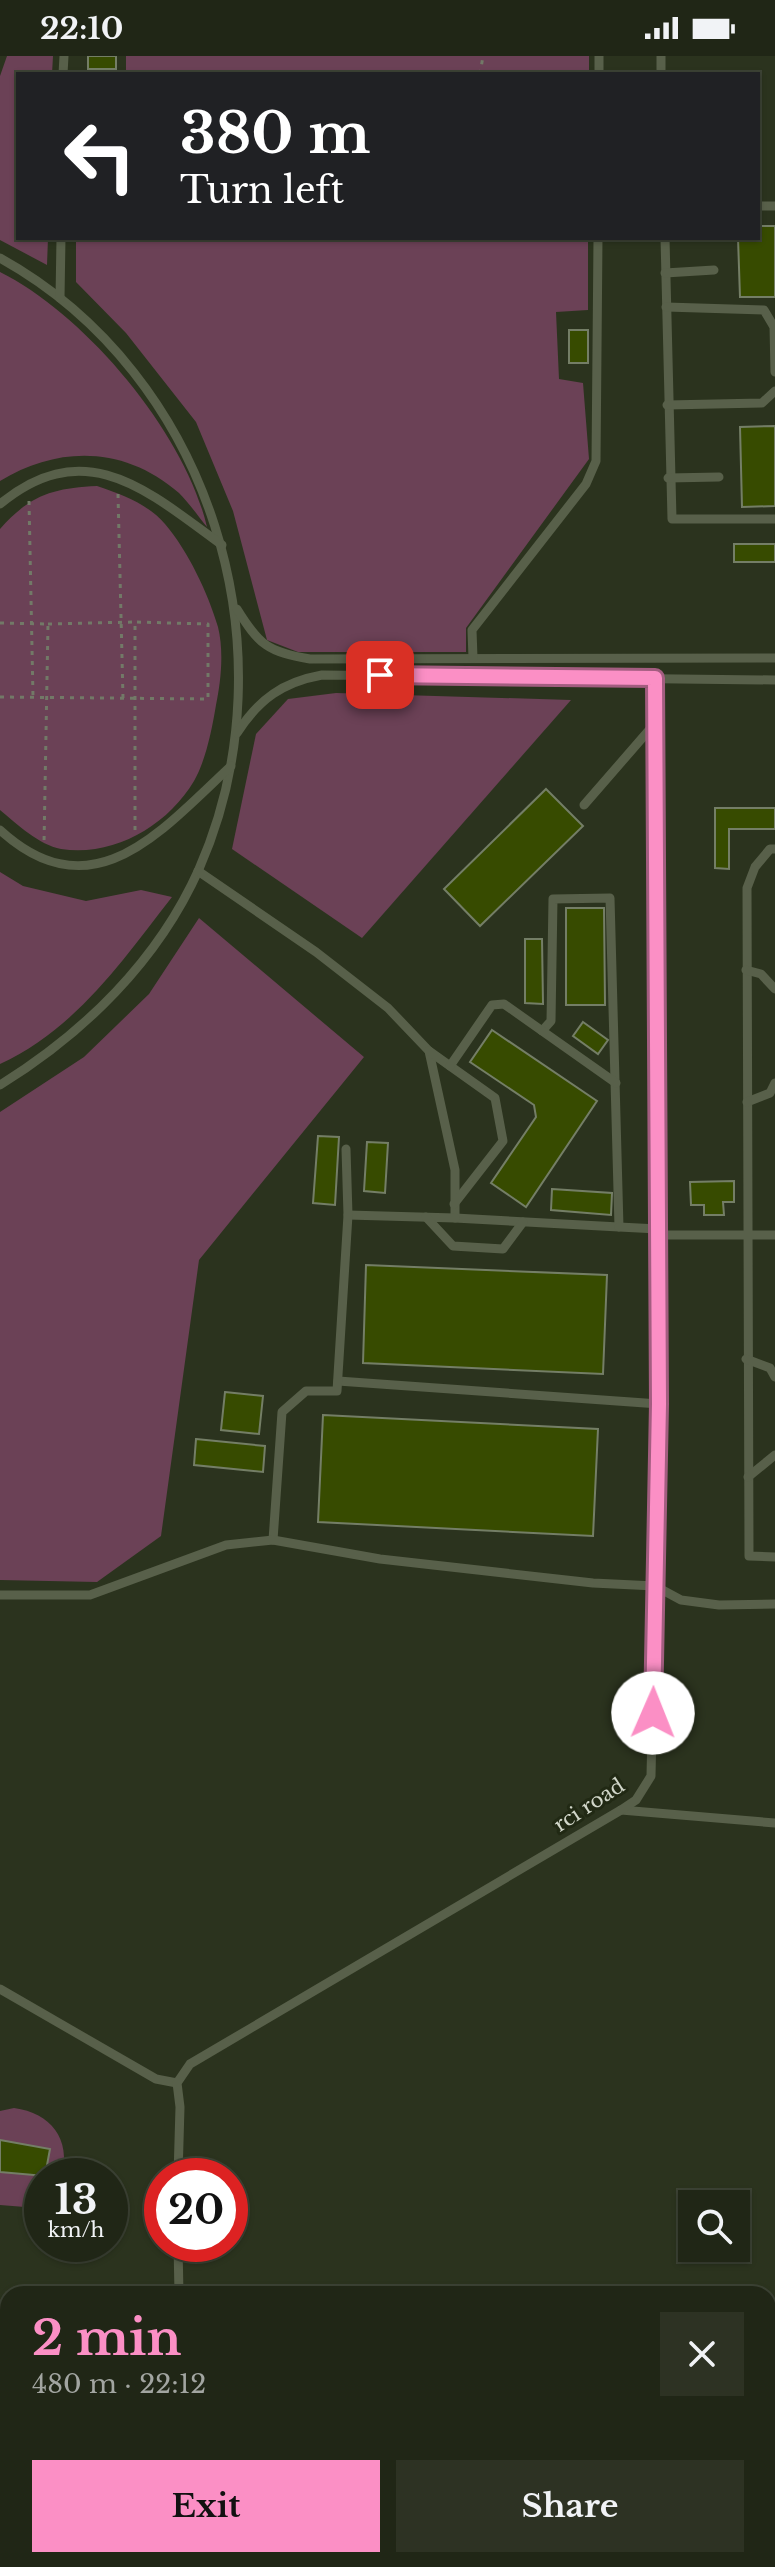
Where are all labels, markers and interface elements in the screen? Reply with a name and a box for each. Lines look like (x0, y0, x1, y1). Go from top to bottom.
text: 22:10 (40, 10, 123, 47)
text: 380 m (180, 99, 370, 168)
icon: left (48, 104, 152, 208)
text: Turn left (180, 168, 344, 213)
pin (346, 641, 414, 709)
icon: arrive (358, 653, 402, 697)
position arrow (611, 1671, 695, 1755)
street label: rci road (549, 1773, 629, 1837)
speed limit sign: 20 (144, 2158, 248, 2262)
text: 13 (55, 2175, 97, 2225)
map controls (678, 2190, 750, 2262)
button: search (678, 2190, 750, 2262)
text: km/h (48, 2218, 104, 2242)
text: 2 min (32, 2308, 181, 2368)
button: close (660, 2312, 744, 2396)
text: 480 m · 22:12 (32, 2368, 206, 2400)
button: Exit (32, 2460, 380, 2552)
button: Share (396, 2460, 744, 2552)

